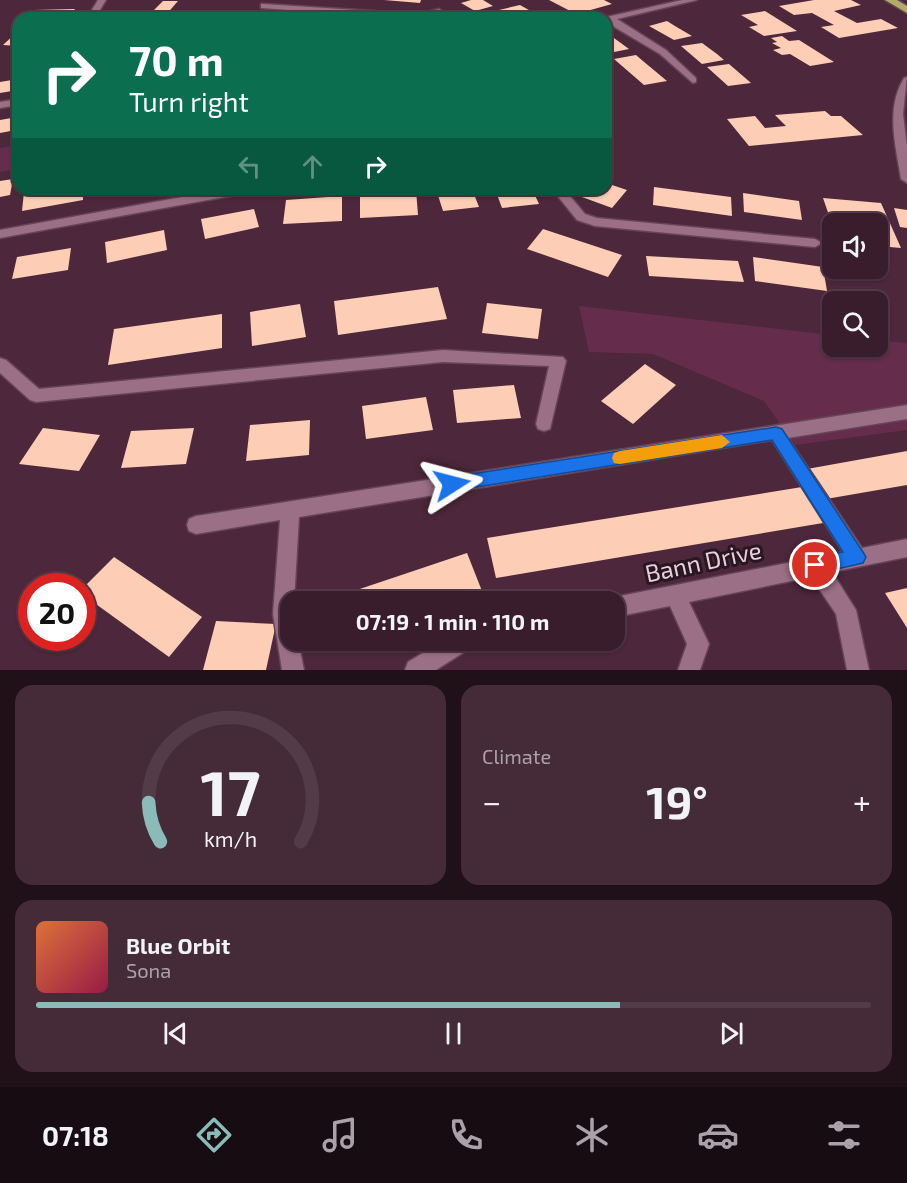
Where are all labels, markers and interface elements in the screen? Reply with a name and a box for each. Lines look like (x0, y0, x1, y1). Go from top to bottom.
text: 70 m (129, 34, 224, 84)
icon: right (30, 36, 108, 114)
text: Turn right (129, 85, 249, 117)
icon: left (233, 150, 266, 183)
icon: ahead (296, 150, 329, 183)
icon: right (359, 150, 392, 183)
map controls (822, 213, 888, 357)
button: sound (822, 213, 888, 279)
button: search (822, 291, 888, 357)
position arrow (420, 452, 484, 516)
street label: Bann Drive (642, 535, 764, 587)
pin (789, 539, 840, 590)
icon: arrive (798, 548, 831, 581)
speed limit sign: 20 (18, 573, 96, 651)
text: 07:19 · 1 min · 110 m (356, 608, 549, 634)
text: Climate (482, 744, 551, 768)
text: 17 (201, 754, 260, 829)
text: 19° (646, 774, 708, 828)
text: − (482, 781, 501, 821)
text: + (853, 781, 871, 821)
text: km/h (204, 826, 257, 851)
text: Blue Orbit (126, 932, 230, 958)
text: Sona (126, 958, 171, 982)
icon: previous (159, 1017, 192, 1050)
icon: pause (437, 1017, 470, 1050)
icon: next (715, 1017, 748, 1050)
icon: directions (193, 1114, 235, 1156)
icon: music (319, 1114, 361, 1156)
icon: phone (445, 1114, 487, 1156)
icon: climate (571, 1114, 613, 1156)
icon: car (697, 1114, 739, 1156)
icon: filters (823, 1114, 865, 1156)
text: 07:18 (42, 1119, 109, 1151)

